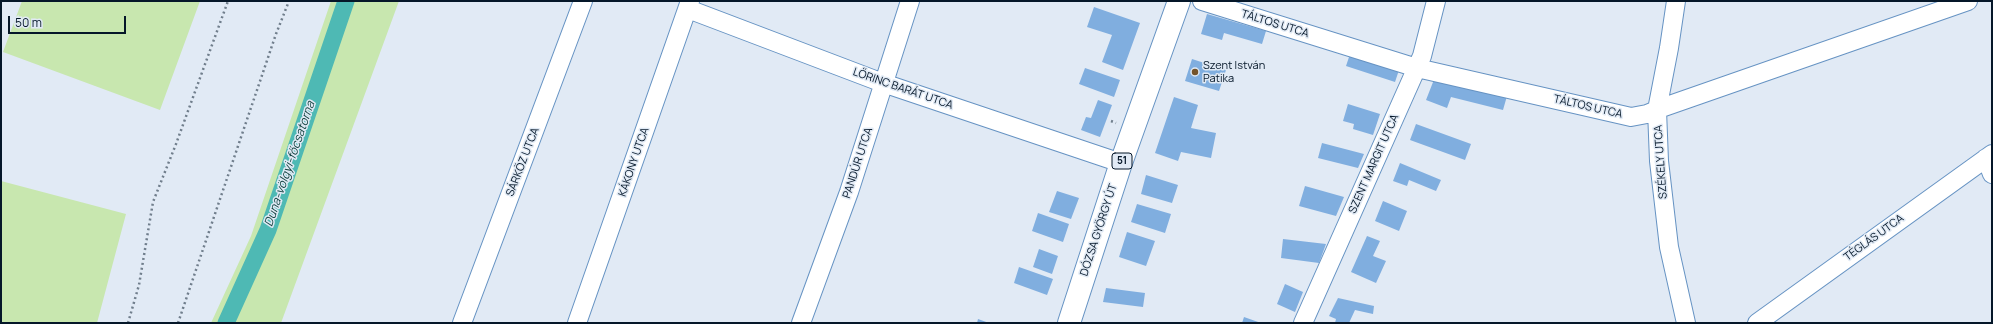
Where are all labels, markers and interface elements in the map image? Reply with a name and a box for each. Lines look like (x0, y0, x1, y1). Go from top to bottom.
street label: TÁLTOS UTCA (1239, 7, 1311, 41)
scale bar (10, 8, 128, 34)
text: 50 m (15, 14, 42, 31)
place label: Szent István Patika (1203, 59, 1265, 85)
street label: LŐRINC BARÁT UTCA (851, 66, 955, 112)
marker: Szent István Patika (1190, 67, 1200, 77)
street label: TÁLTOS UTCA (1552, 93, 1624, 121)
water label: Duna-völgyi-főcsatorna (262, 99, 318, 229)
street label: SZENT MARGIT UTCA (1346, 112, 1402, 216)
street label: SZÉKELY UTCA (1652, 124, 1670, 200)
street label: SÁRKÖZ UTCA (504, 126, 542, 198)
street label: KÁKONY UTCA (616, 126, 652, 198)
street label: PANDÚR UTCA (840, 126, 876, 200)
road number: 51 (1112, 153, 1132, 169)
street label: DÓZSA GYÖRGY ÚT (1078, 182, 1120, 278)
street label: TÉGLÁS UTCA (1842, 212, 1906, 264)

